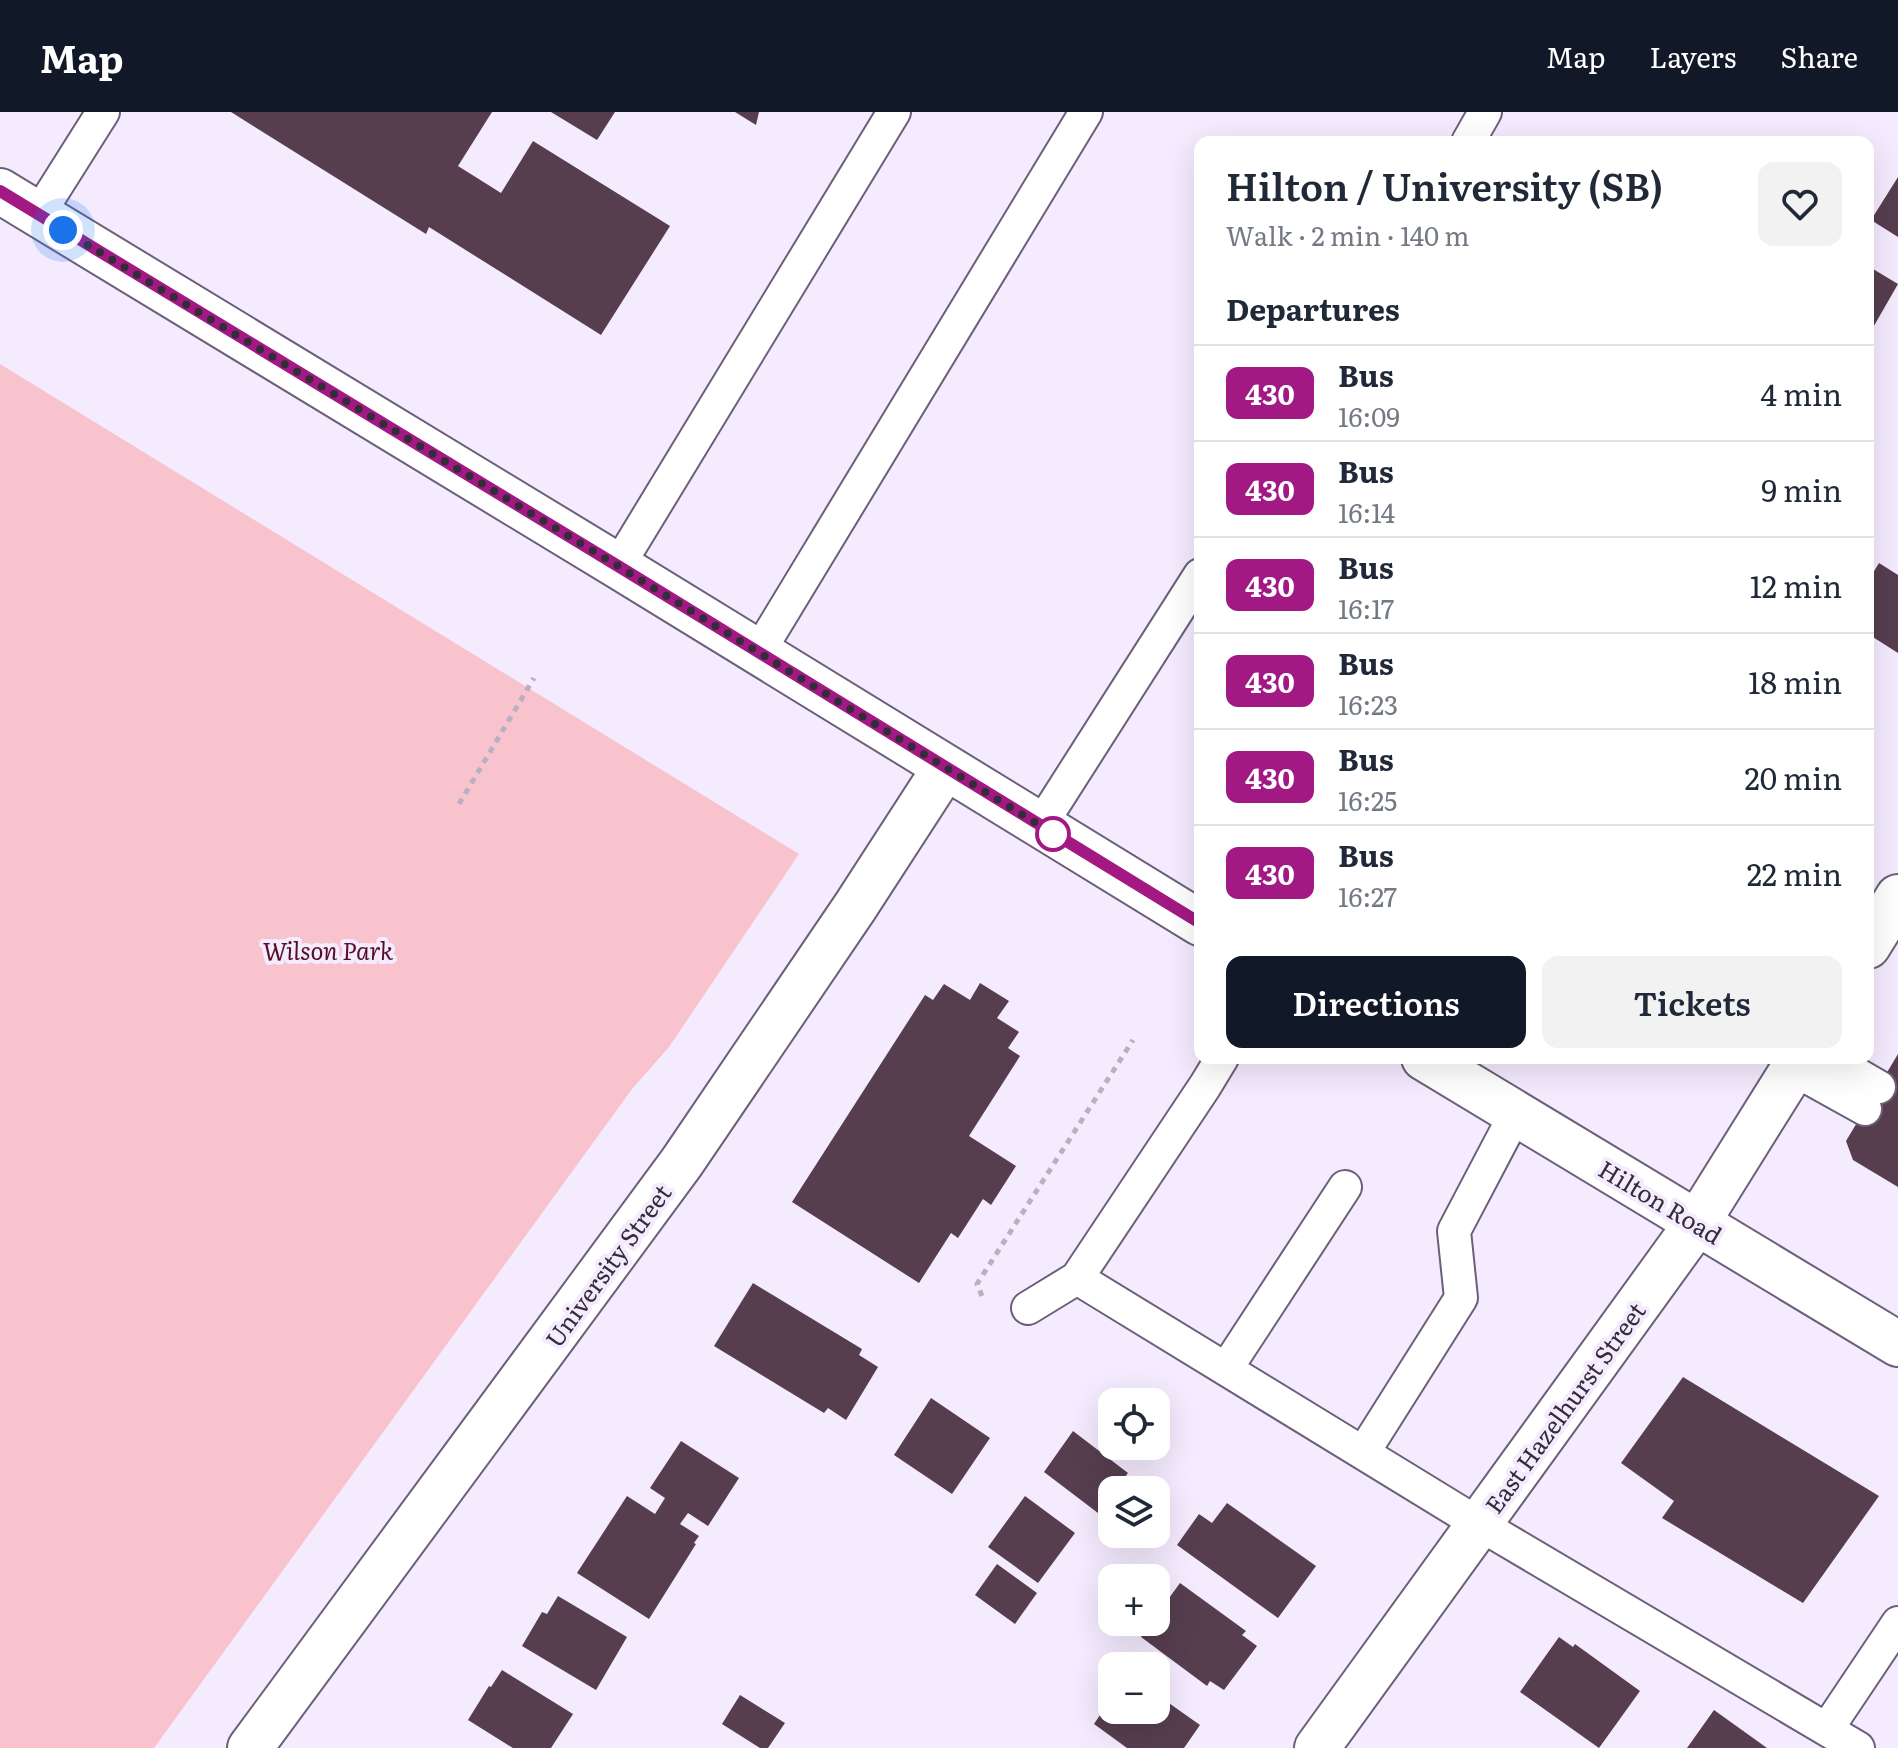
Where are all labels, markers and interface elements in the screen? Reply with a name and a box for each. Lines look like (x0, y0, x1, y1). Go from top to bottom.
text: Map (40, 28, 124, 85)
text: Map (1546, 35, 1605, 77)
text: Layers (1649, 35, 1736, 77)
text: Share (1780, 35, 1858, 77)
text: Hilton / University (SB) (1226, 156, 1663, 213)
button: heart (1758, 162, 1842, 246)
your location (43, 210, 83, 250)
text: Walk · 2 min · 140 m (1226, 215, 1469, 254)
text: Departures (1226, 286, 1400, 330)
text: Bus (1338, 352, 1394, 396)
text: 4 min (1761, 371, 1842, 415)
text: 430 (1245, 372, 1295, 414)
text: 16:09 (1338, 396, 1400, 435)
text: Bus (1338, 448, 1394, 492)
text: 9 min (1761, 467, 1842, 511)
text: 430 (1245, 468, 1295, 510)
text: 16:14 (1338, 492, 1395, 531)
text: Bus (1338, 544, 1394, 588)
text: 12 min (1750, 563, 1842, 607)
text: 430 (1245, 564, 1295, 606)
text: 16:17 (1338, 588, 1394, 627)
text: Bus (1338, 640, 1394, 684)
text: 18 min (1748, 659, 1842, 703)
text: 430 (1245, 660, 1295, 702)
text: 16:23 (1338, 684, 1398, 723)
text: Bus (1338, 736, 1394, 780)
text: 20 min (1745, 755, 1842, 799)
text: 430 (1245, 756, 1295, 798)
text: 16:25 (1338, 780, 1397, 819)
unlabelled marker (1036, 817, 1070, 851)
text: Bus (1338, 832, 1394, 876)
text: 22 min (1747, 851, 1842, 895)
text: 430 (1245, 852, 1295, 894)
text: 16:27 (1338, 876, 1397, 915)
park label: Wilson Park (263, 932, 394, 967)
button: Directions (1226, 956, 1526, 1048)
button: Tickets (1542, 956, 1842, 1048)
street label: Hilton Road (1593, 1150, 1730, 1252)
street label: University Street (536, 1176, 678, 1354)
street label: East Hazelhurst Street (1475, 1294, 1653, 1520)
map controls (1098, 1388, 1170, 1724)
button: locate (1098, 1388, 1170, 1460)
button: layers (1098, 1476, 1170, 1548)
button: + (1098, 1564, 1170, 1636)
button: − (1098, 1652, 1170, 1724)

